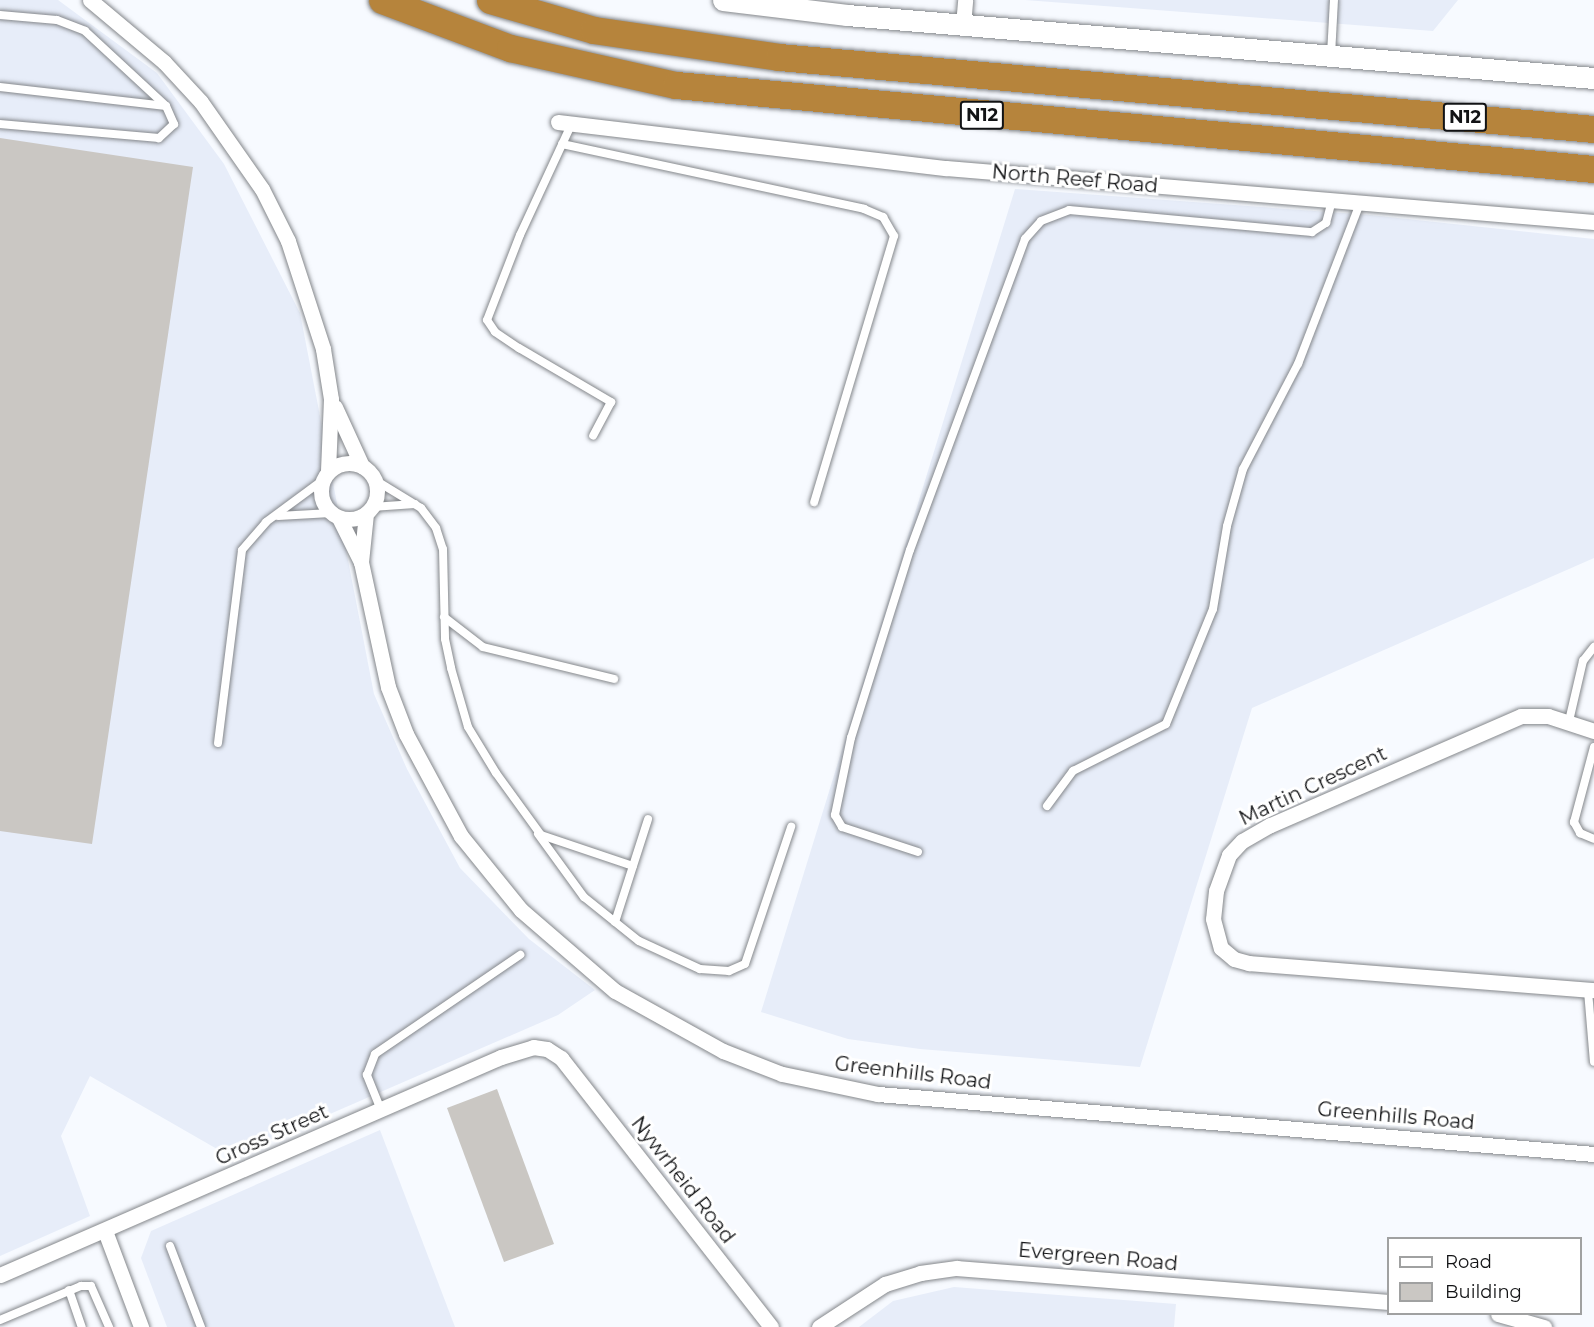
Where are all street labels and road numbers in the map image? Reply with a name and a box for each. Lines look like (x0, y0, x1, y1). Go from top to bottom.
road number: N12 (960, 100, 1004, 130)
road number: N12 (1442, 102, 1488, 132)
street label: North Reef Road (991, 160, 1159, 198)
street label: Martin Crescent (1235, 741, 1391, 831)
street label: Greenhills Road (833, 1051, 993, 1095)
street label: Greenhills Road (1316, 1097, 1476, 1135)
street label: Gross Street (212, 1099, 332, 1171)
street label: Nywrheid Road (626, 1112, 740, 1248)
street label: Evergreen Road (1017, 1238, 1179, 1276)

